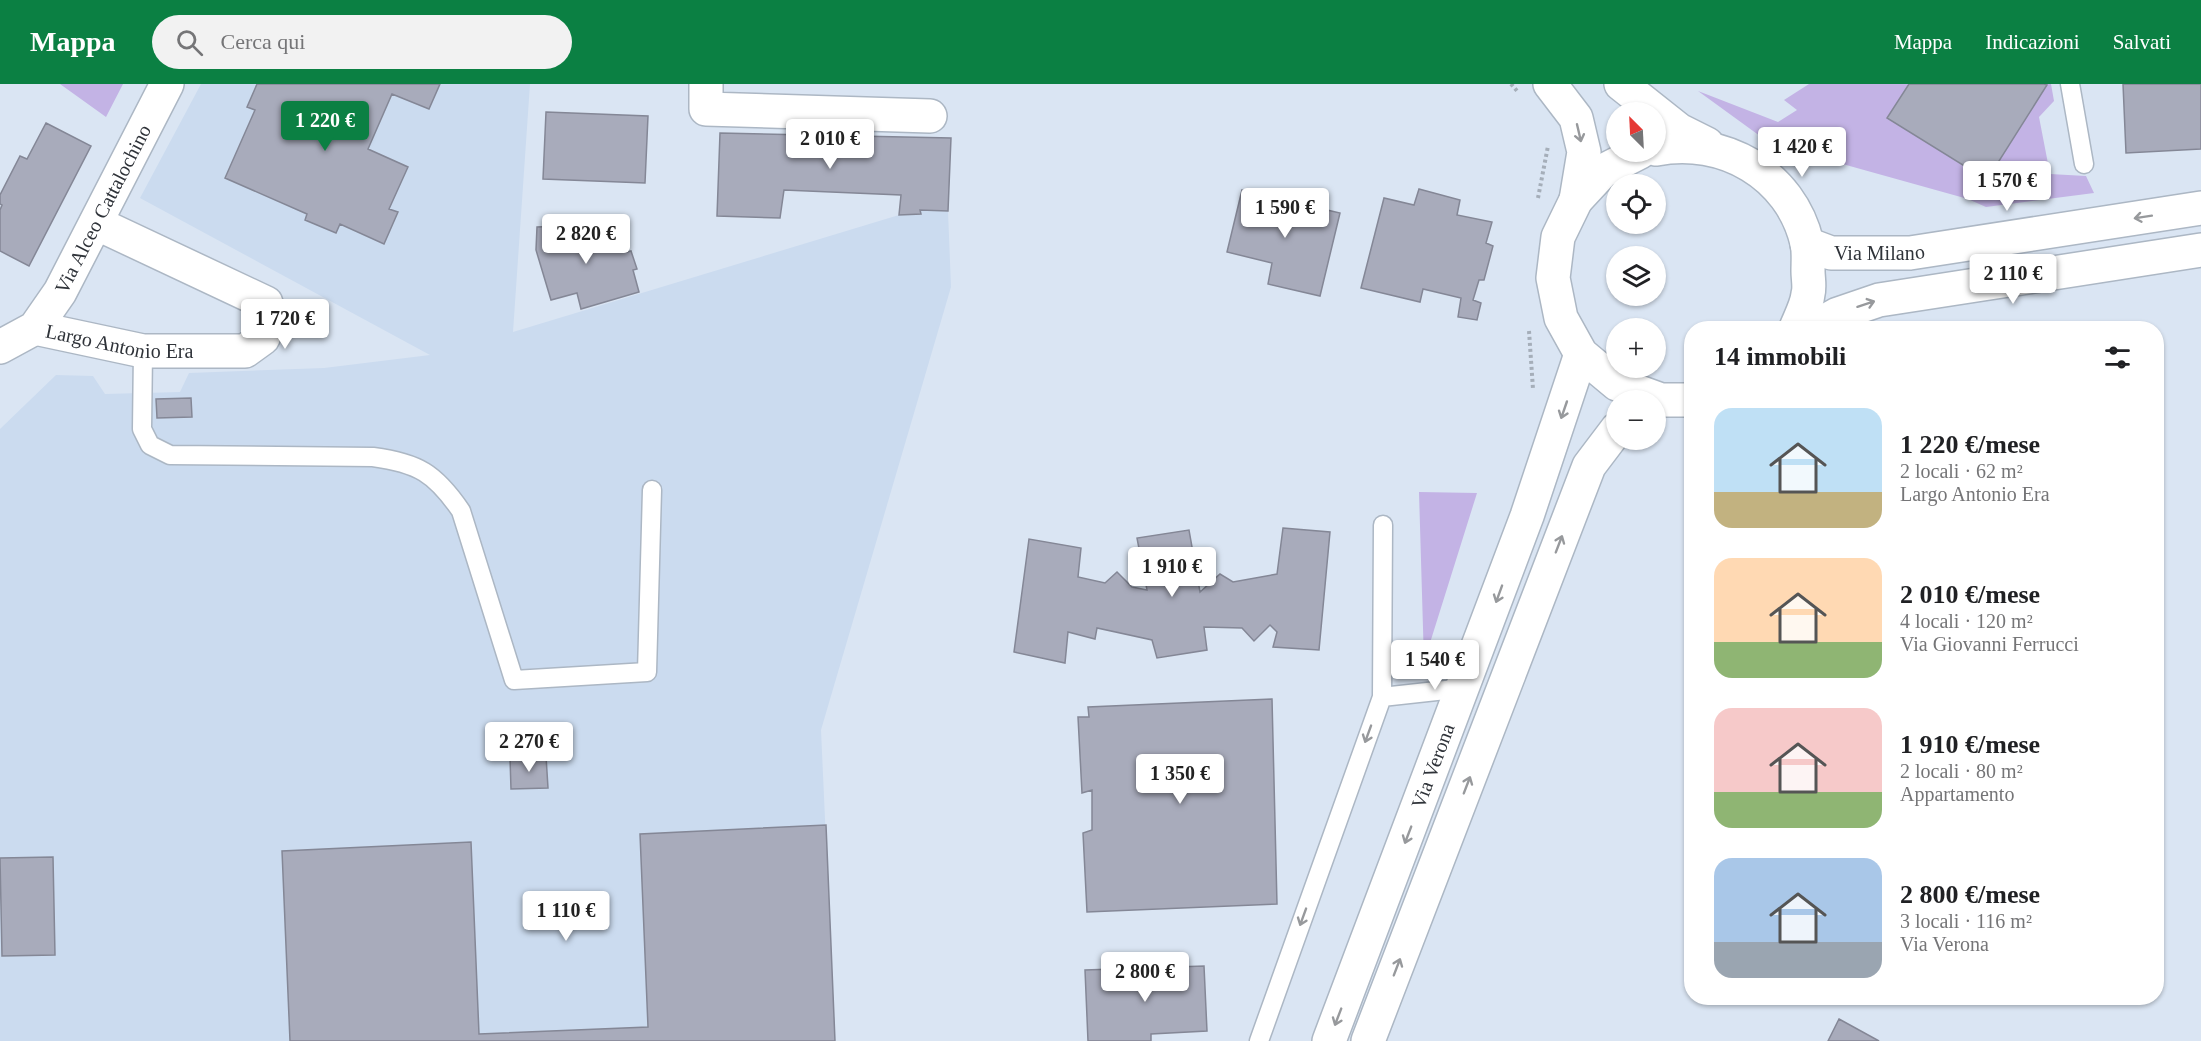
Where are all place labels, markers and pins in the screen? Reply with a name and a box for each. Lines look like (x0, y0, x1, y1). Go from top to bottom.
pin: 1 220 € (270, 101, 380, 152)
pin: 2 010 € (775, 119, 885, 170)
pin: 1 420 € (1747, 127, 1857, 178)
pin: 1 570 € (1952, 161, 2062, 212)
pin: 1 590 € (1230, 188, 1340, 239)
pin: 2 820 € (531, 214, 641, 265)
pin: 2 110 € (1958, 254, 2068, 305)
pin: 1 720 € (230, 299, 340, 350)
pin: 1 910 € (1117, 547, 1227, 598)
pin: 1 540 € (1380, 640, 1490, 691)
pin: 2 270 € (474, 722, 584, 773)
pin: 1 350 € (1125, 754, 1235, 805)
pin: 1 110 € (511, 891, 621, 942)
pin: 2 800 € (1090, 952, 1200, 1003)

